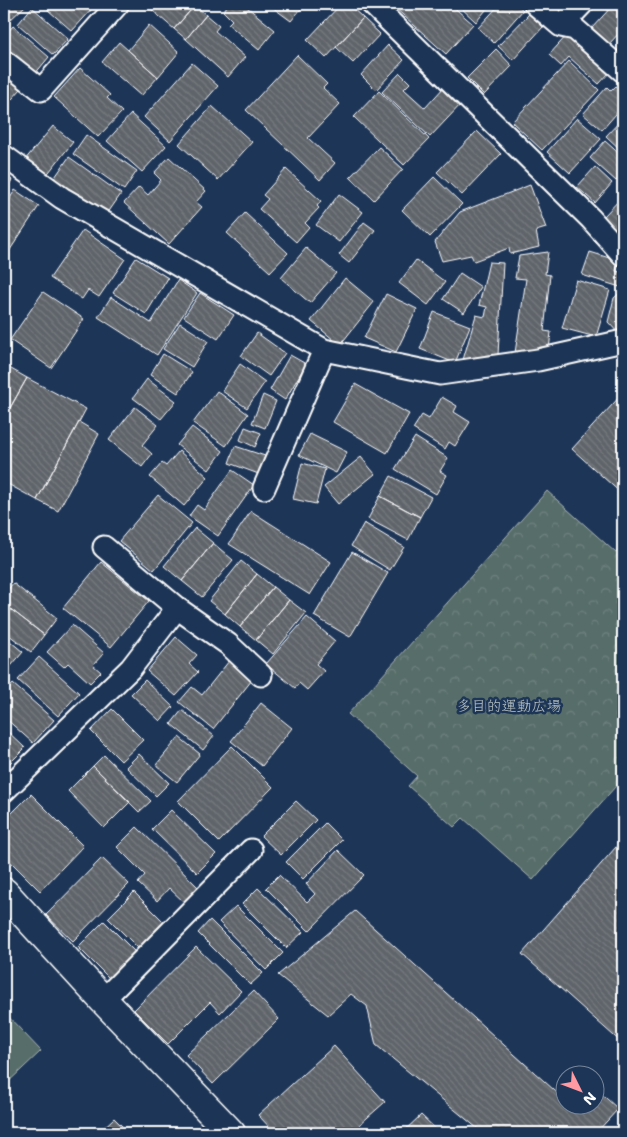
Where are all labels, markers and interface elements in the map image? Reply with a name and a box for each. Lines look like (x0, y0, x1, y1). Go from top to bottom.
park label: 多目的運動広場 (456, 696, 562, 716)
north arrow (554, 1064, 604, 1114)
text: N (579, 1089, 600, 1109)

